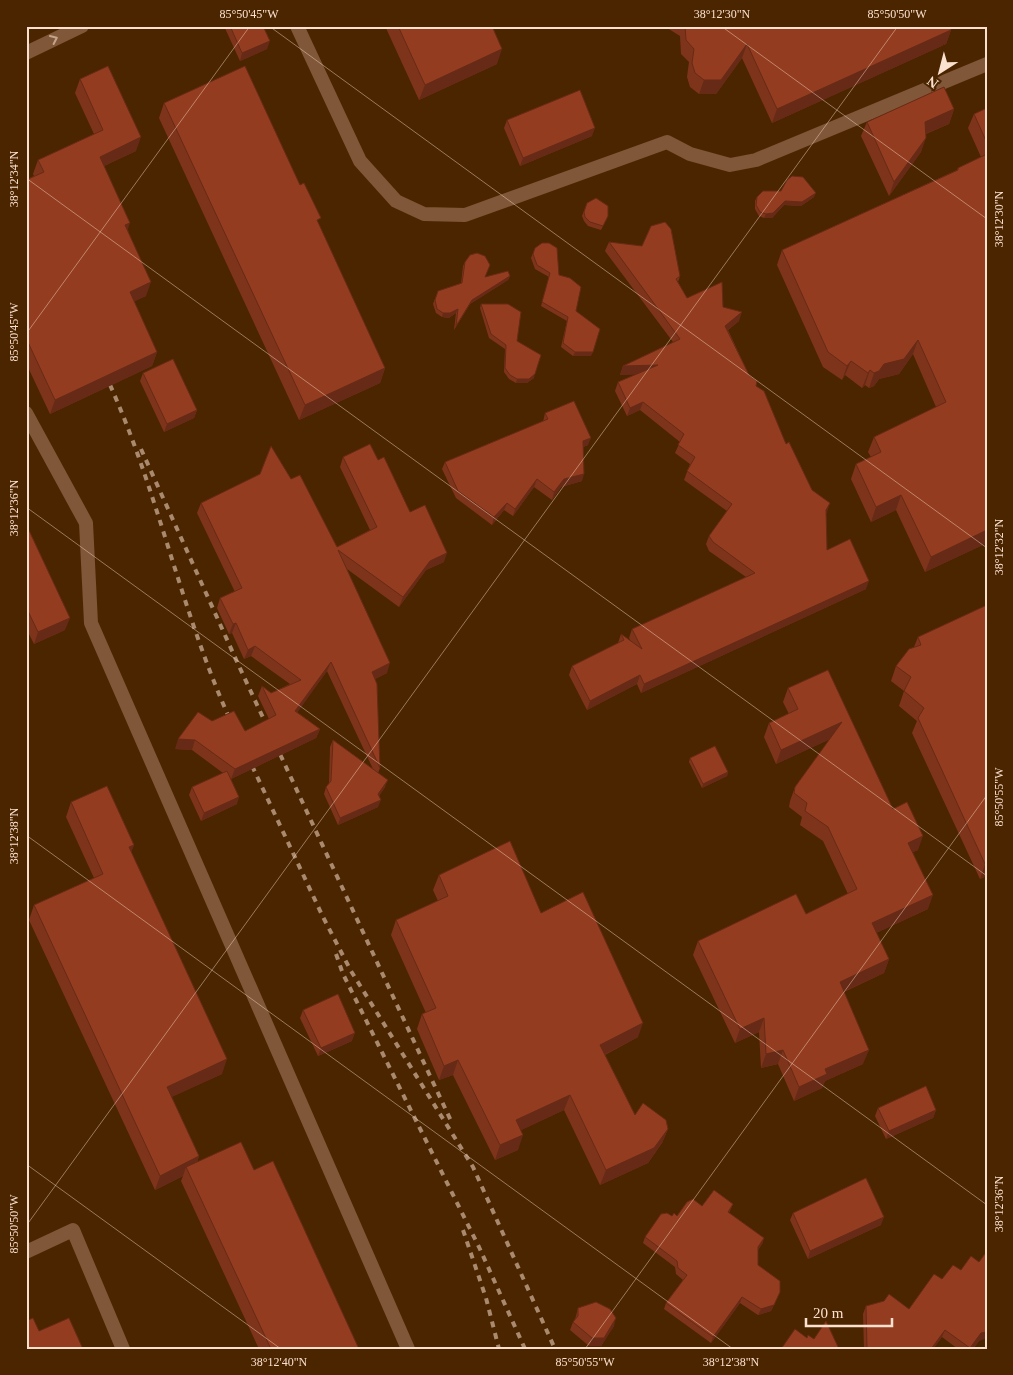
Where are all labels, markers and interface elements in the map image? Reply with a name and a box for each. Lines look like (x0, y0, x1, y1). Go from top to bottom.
text: 85°50'45"W (219, 7, 279, 21)
text: 38°12'30"N (694, 7, 751, 21)
text: 85°50'50"W (867, 7, 927, 21)
one-way arrow (49, 35, 58, 46)
north arrow (916, 48, 966, 98)
text: N (924, 73, 941, 91)
text: 38°12'34"N (7, 150, 21, 207)
text: 38°12'30"N (992, 190, 1006, 247)
text: 85°50'45"W (7, 302, 21, 362)
text: 38°12'36"N (7, 479, 21, 536)
text: 38°12'32"N (992, 518, 1006, 575)
text: 85°50'55"W (992, 767, 1006, 827)
text: 38°12'38"N (7, 807, 21, 864)
text: 38°12'36"N (992, 1175, 1006, 1232)
text: 85°50'50"W (7, 1194, 21, 1254)
scale bar (806, 1295, 892, 1327)
text: 20 m (813, 1305, 844, 1321)
text: 38°12'40"N (251, 1355, 308, 1369)
text: 85°50'55"W (555, 1355, 615, 1369)
text: 38°12'38"N (703, 1355, 760, 1369)

